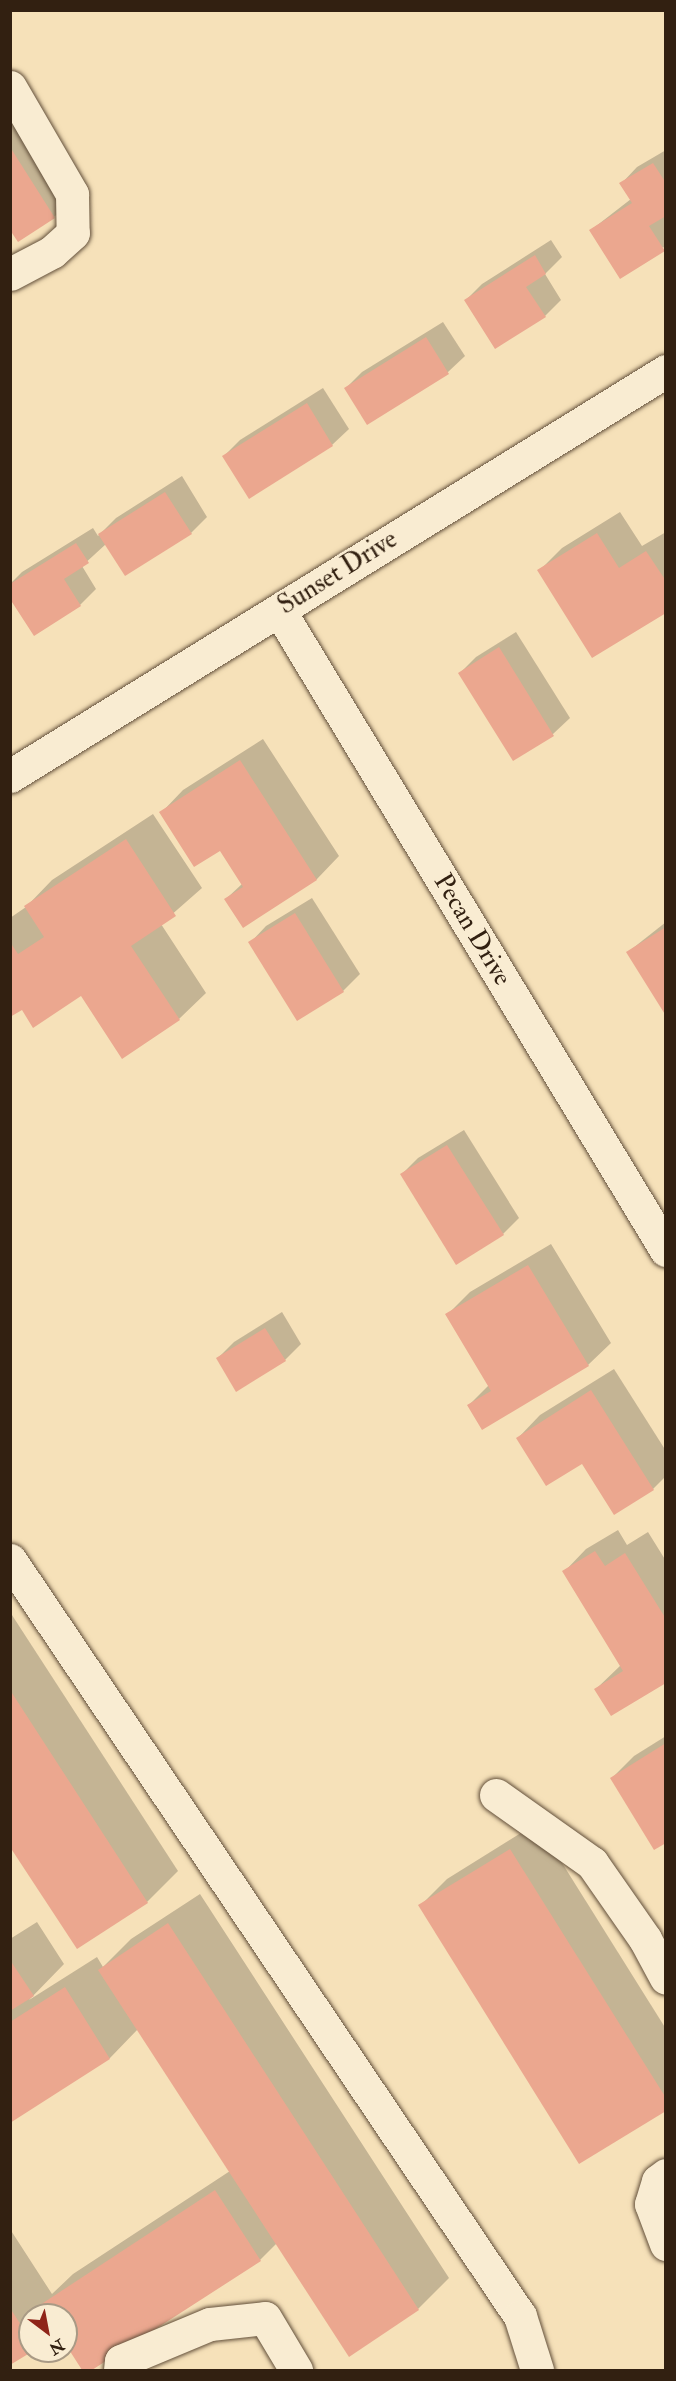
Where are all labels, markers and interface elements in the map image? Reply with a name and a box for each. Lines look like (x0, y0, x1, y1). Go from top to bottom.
street label: Sunset Drive (273, 524, 403, 622)
street label: Pecan Drive (426, 868, 518, 992)
north arrow (18, 2303, 78, 2363)
text: N (45, 2334, 68, 2359)

